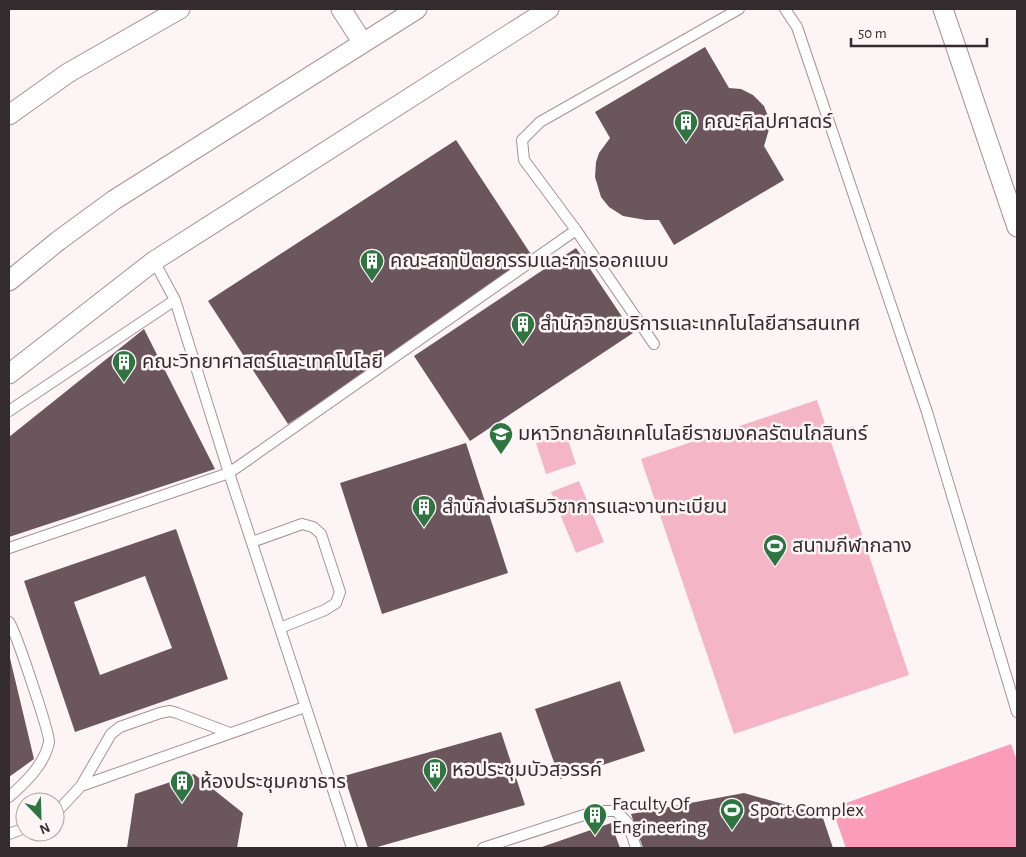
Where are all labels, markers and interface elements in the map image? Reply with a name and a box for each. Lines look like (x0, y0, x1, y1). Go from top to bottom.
scale bar (851, 15, 987, 47)
text: 50 m (858, 26, 887, 41)
building icon: คณะศิลปศาสตร์ (673, 109, 699, 143)
place label: คณะศิลปศาสตร์ (704, 112, 833, 132)
building icon: คณะสถาปัตยกรรมและการออกแบบ (359, 248, 385, 282)
place label: คณะสถาปัตยกรรมและการออกแบบ (390, 251, 669, 271)
building icon: สำนักวิทยบริการและเทคโนโลยีสารสนเทศ (510, 311, 536, 345)
place label: สำนักวิทยบริการและเทคโนโลยีสารสนเทศ (540, 314, 860, 334)
building icon: คณะวิทยาศาสตร์และเทคโนโลยี (111, 349, 137, 383)
place label: คณะวิทยาศาสตร์และเทคโนโลยี (142, 352, 383, 372)
school or university icon: มหาวิทยาลัยเทคโนโลยีราชมงคลรัตนโกสินทร์ (488, 421, 514, 455)
place label: มหาวิทยาลัยเทคโนโลยีราชมงคลรัตนโกสินทร์ (518, 424, 868, 444)
building icon: สำนักส่งเสริมวิชาการและงานทะเบียน (411, 494, 437, 528)
place label: สำนักส่งเสริมวิชาการและงานทะเบียน (442, 495, 727, 517)
sports icon: สนามกีฬากลาง (762, 533, 788, 567)
place label: สนามกีฬากลาง (792, 536, 912, 556)
building icon: หอประชุมบัวสวรรค์ (422, 757, 448, 791)
place label: หอประชุมบัวสวรรค์ (452, 760, 602, 781)
building icon: ห้องประชุมคชาธาร (169, 769, 195, 803)
place label: ห้องประชุมคชาธาร (200, 770, 346, 793)
north arrow (15, 792, 65, 842)
place label: Faculty Of Engineering (612, 794, 707, 837)
sports icon: Sport Complex (719, 797, 745, 831)
place label: Sport Complex (750, 800, 864, 820)
building icon: Faculty Of Engineering (582, 802, 608, 836)
text: N (37, 820, 52, 836)

